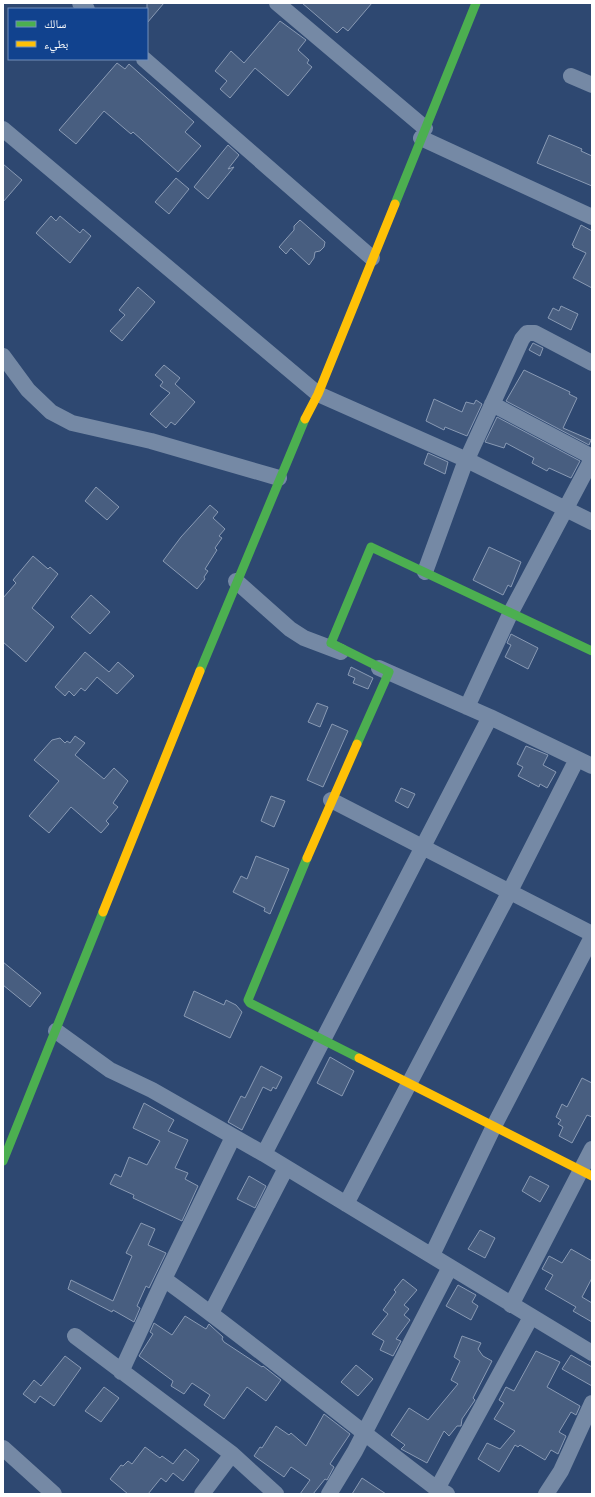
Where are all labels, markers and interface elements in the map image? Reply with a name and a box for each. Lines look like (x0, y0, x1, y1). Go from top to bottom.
legend (8, 8, 148, 60)
text: سالك (44, 17, 66, 31)
text: بطيء (44, 37, 68, 54)

